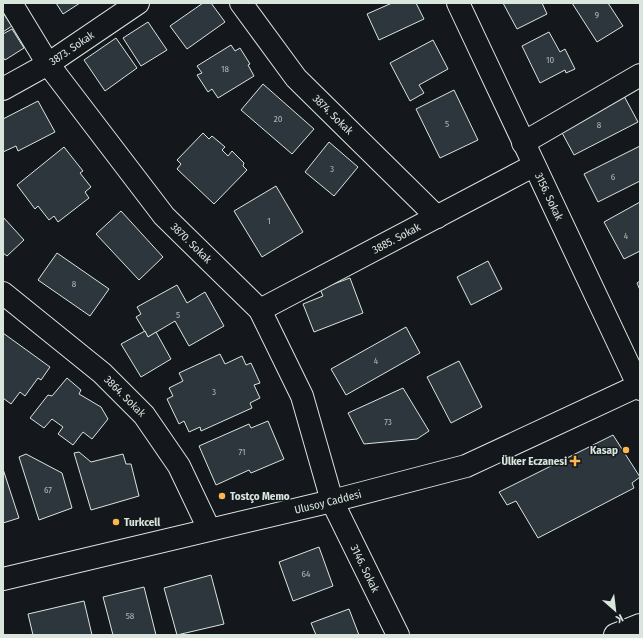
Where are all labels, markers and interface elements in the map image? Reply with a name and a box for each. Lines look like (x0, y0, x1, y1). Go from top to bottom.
house number: 9 (595, 10, 599, 20)
street label: 3873. Sokak (47, 28, 97, 68)
house number: 10 (546, 55, 554, 65)
house number: 18 (221, 64, 230, 74)
street label: 3874. Sokak (310, 92, 357, 138)
house number: 20 (274, 114, 283, 124)
house number: 5 (445, 119, 449, 129)
house number: 8 (597, 120, 602, 130)
house number: 3 (330, 164, 334, 174)
street label: 3156. Sokak (532, 171, 566, 223)
house number: 6 (611, 172, 616, 182)
house number: 1 (267, 216, 271, 226)
street label: 3870. Sokak (168, 220, 215, 266)
street label: 3885. Sokak (370, 220, 423, 256)
house number: 4 (624, 231, 629, 241)
house number: 8 (72, 279, 77, 289)
house number: 5 (176, 310, 180, 320)
house number: 4 (374, 356, 379, 366)
street label: 3864. Sokak (102, 373, 149, 420)
house number: 3 (212, 387, 216, 397)
house number: 73 (384, 417, 392, 427)
place label: Kasap (590, 444, 618, 457)
marker: Kasap (621, 445, 631, 455)
house number: 71 (238, 447, 246, 457)
place label: Ülker Eczanesi (501, 455, 567, 468)
marker: Ülker Eczanesi (570, 456, 580, 466)
house number: 67 (44, 485, 52, 495)
street label: Ulusoy Caddesi (293, 487, 363, 516)
place label: Tostço Memo (230, 490, 290, 503)
marker: Tostço Memo (217, 491, 227, 501)
place label: Turkcell (124, 516, 161, 529)
marker: Turkcell (111, 517, 121, 527)
street label: 3146. Sokak (348, 542, 383, 595)
house number: 64 (302, 569, 311, 579)
north arrow (595, 590, 635, 630)
house number: 58 (126, 611, 135, 621)
text: K (613, 611, 625, 626)

